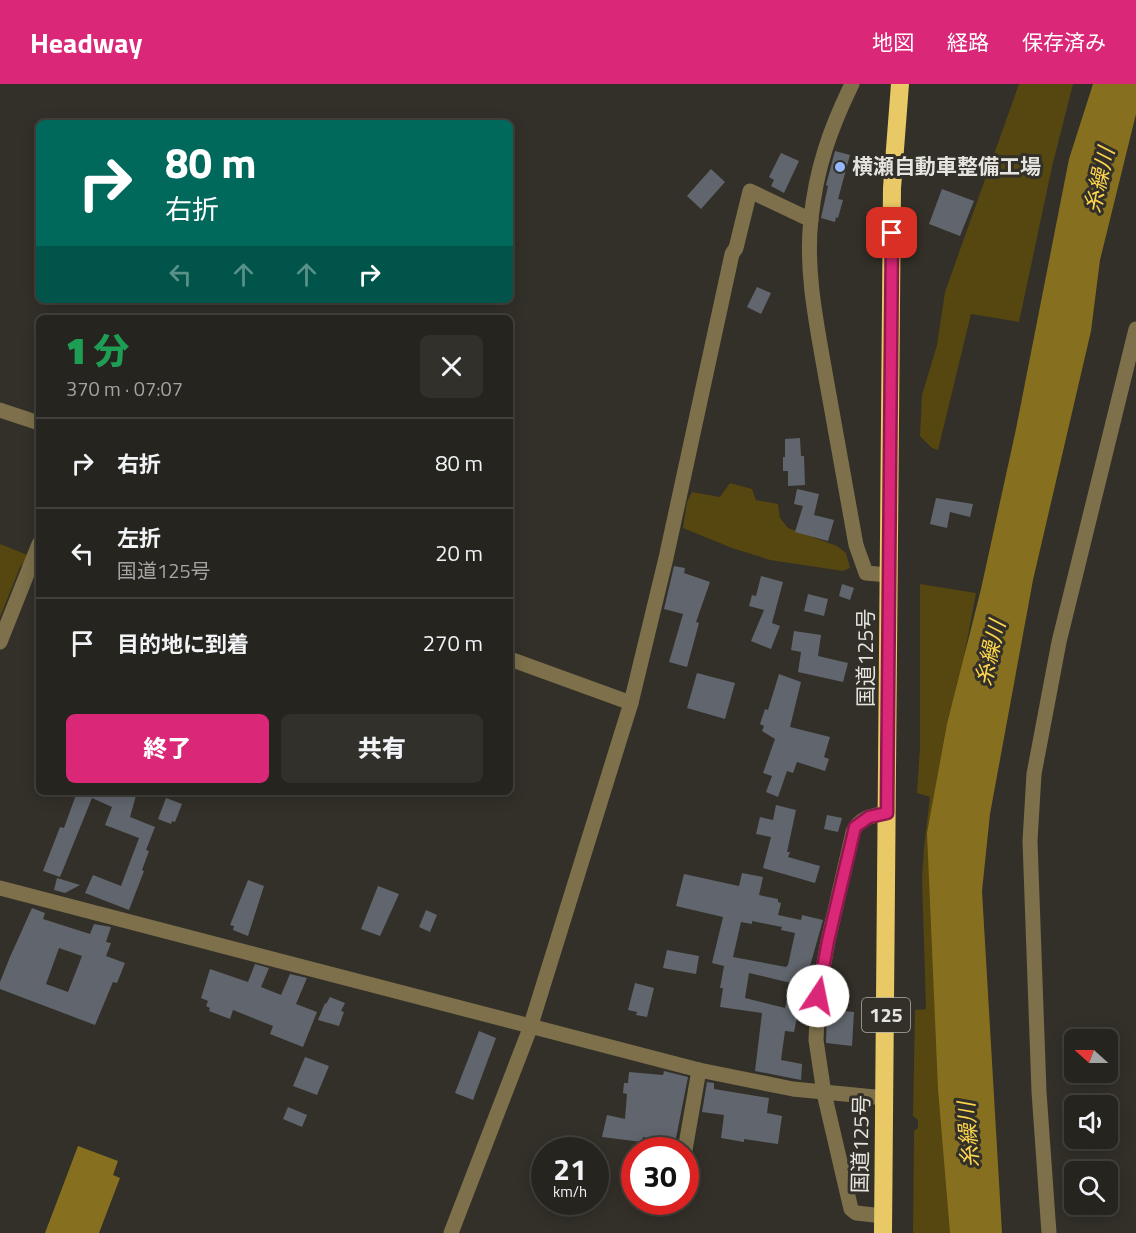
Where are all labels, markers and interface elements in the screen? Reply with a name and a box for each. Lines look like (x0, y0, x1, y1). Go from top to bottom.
text: Headway (30, 21, 142, 64)
text: 地図 (872, 26, 914, 58)
text: 経路 (947, 26, 989, 58)
text: 保存済み (1022, 26, 1106, 58)
text: 80 m (165, 130, 257, 194)
water label: 糸繰川 (1075, 142, 1123, 216)
icon: right (66, 144, 144, 222)
place label: 横瀬自動車整備工場 (852, 150, 1041, 182)
marker: 横瀬自動車整備工場 (833, 160, 847, 174)
text: 右折 (165, 188, 219, 229)
pin (866, 207, 917, 258)
icon: arrive (875, 216, 908, 249)
icon: left (164, 258, 197, 291)
icon: ahead (227, 258, 260, 291)
icon: ahead (290, 258, 323, 291)
icon: right (353, 258, 386, 291)
text: 1 分 (66, 323, 130, 378)
button: close (420, 335, 483, 398)
text: 370 m · 07:07 (66, 373, 183, 404)
text: 80 m (435, 446, 483, 480)
icon: right (66, 447, 99, 480)
text: 右折 (117, 447, 161, 481)
text: 左折 (117, 521, 161, 555)
text: 20 m (435, 536, 483, 570)
icon: left (66, 537, 99, 570)
text: 国道125号 (117, 555, 211, 586)
street label: 国道125号 (849, 609, 881, 707)
water label: 糸繰川 (966, 615, 1014, 689)
text: 270 m (423, 626, 483, 660)
icon: arrive (66, 627, 99, 660)
text: 目的地に到着 (117, 627, 249, 661)
button: 終了 (66, 714, 269, 783)
button: 共有 (281, 714, 483, 783)
position arrow (786, 964, 850, 1028)
road number: 125 (862, 998, 910, 1032)
north arrow (1064, 1029, 1118, 1083)
map controls (1064, 1029, 1118, 1215)
street label: 国道125号 (843, 1095, 877, 1193)
button: sound (1064, 1095, 1118, 1149)
water label: 糸繰川 (949, 1099, 987, 1169)
speed limit sign: 30 (621, 1137, 699, 1215)
text: 21 (553, 1146, 587, 1192)
button: search (1064, 1161, 1118, 1215)
text: km/h (553, 1180, 587, 1203)

